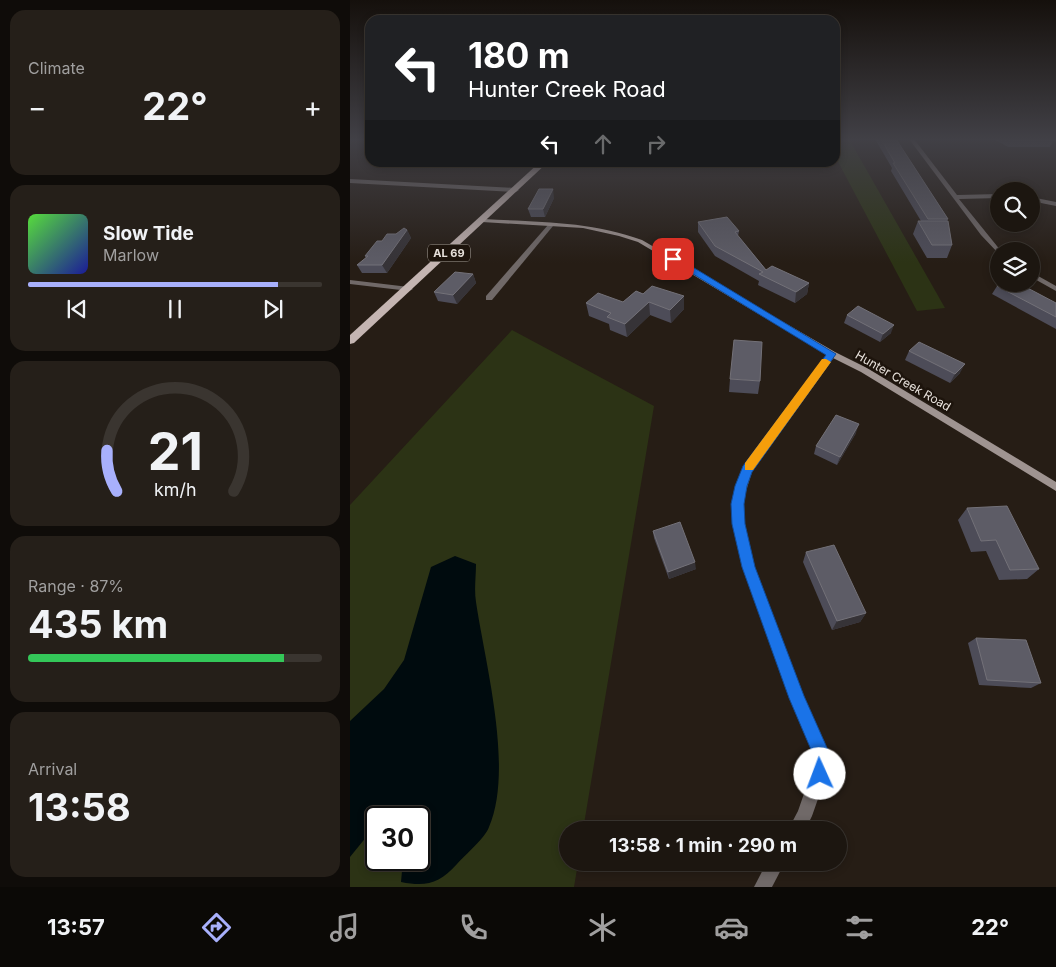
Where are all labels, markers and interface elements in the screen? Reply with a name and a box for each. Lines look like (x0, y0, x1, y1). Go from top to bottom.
text: 180 m (468, 34, 570, 76)
icon: left (385, 35, 450, 100)
text: Climate (28, 58, 85, 78)
text: Hunter Creek Road (468, 76, 666, 102)
text: 22° (142, 83, 208, 129)
text: − (28, 90, 47, 124)
text: + (303, 90, 322, 124)
icon: left (536, 130, 564, 158)
icon: ahead (589, 130, 617, 158)
icon: right (642, 130, 670, 158)
map controls (990, 182, 1040, 292)
button: search (990, 182, 1040, 232)
text: Slow Tide (103, 222, 194, 245)
pin (652, 238, 694, 280)
button: layers (990, 242, 1040, 292)
road number: AL 69 (428, 244, 470, 262)
text: Marlow (103, 245, 159, 265)
icon: arrive (659, 245, 687, 273)
icon: previous (63, 295, 91, 323)
icon: pause (161, 295, 189, 323)
icon: next (259, 295, 287, 323)
street label: Hunter Creek Road (853, 347, 954, 414)
text: 21 (147, 420, 203, 483)
text: km/h (154, 479, 196, 500)
text: Range · 87% (28, 576, 124, 596)
text: 435 km (28, 601, 168, 647)
position arrow (793, 747, 845, 799)
text: Arrival (28, 759, 77, 779)
text: 13:58 (28, 784, 131, 830)
speed limit sign: 30 (365, 806, 430, 871)
text: 13:58 · 1 min · 290 m (609, 834, 797, 857)
icon: directions (199, 910, 234, 945)
icon: music (327, 910, 362, 945)
icon: phone (456, 910, 491, 945)
icon: climate (585, 910, 620, 945)
icon: car (714, 910, 749, 945)
icon: filters (842, 910, 877, 945)
text: 13:57 (47, 914, 105, 940)
text: 22° (971, 914, 1009, 940)

